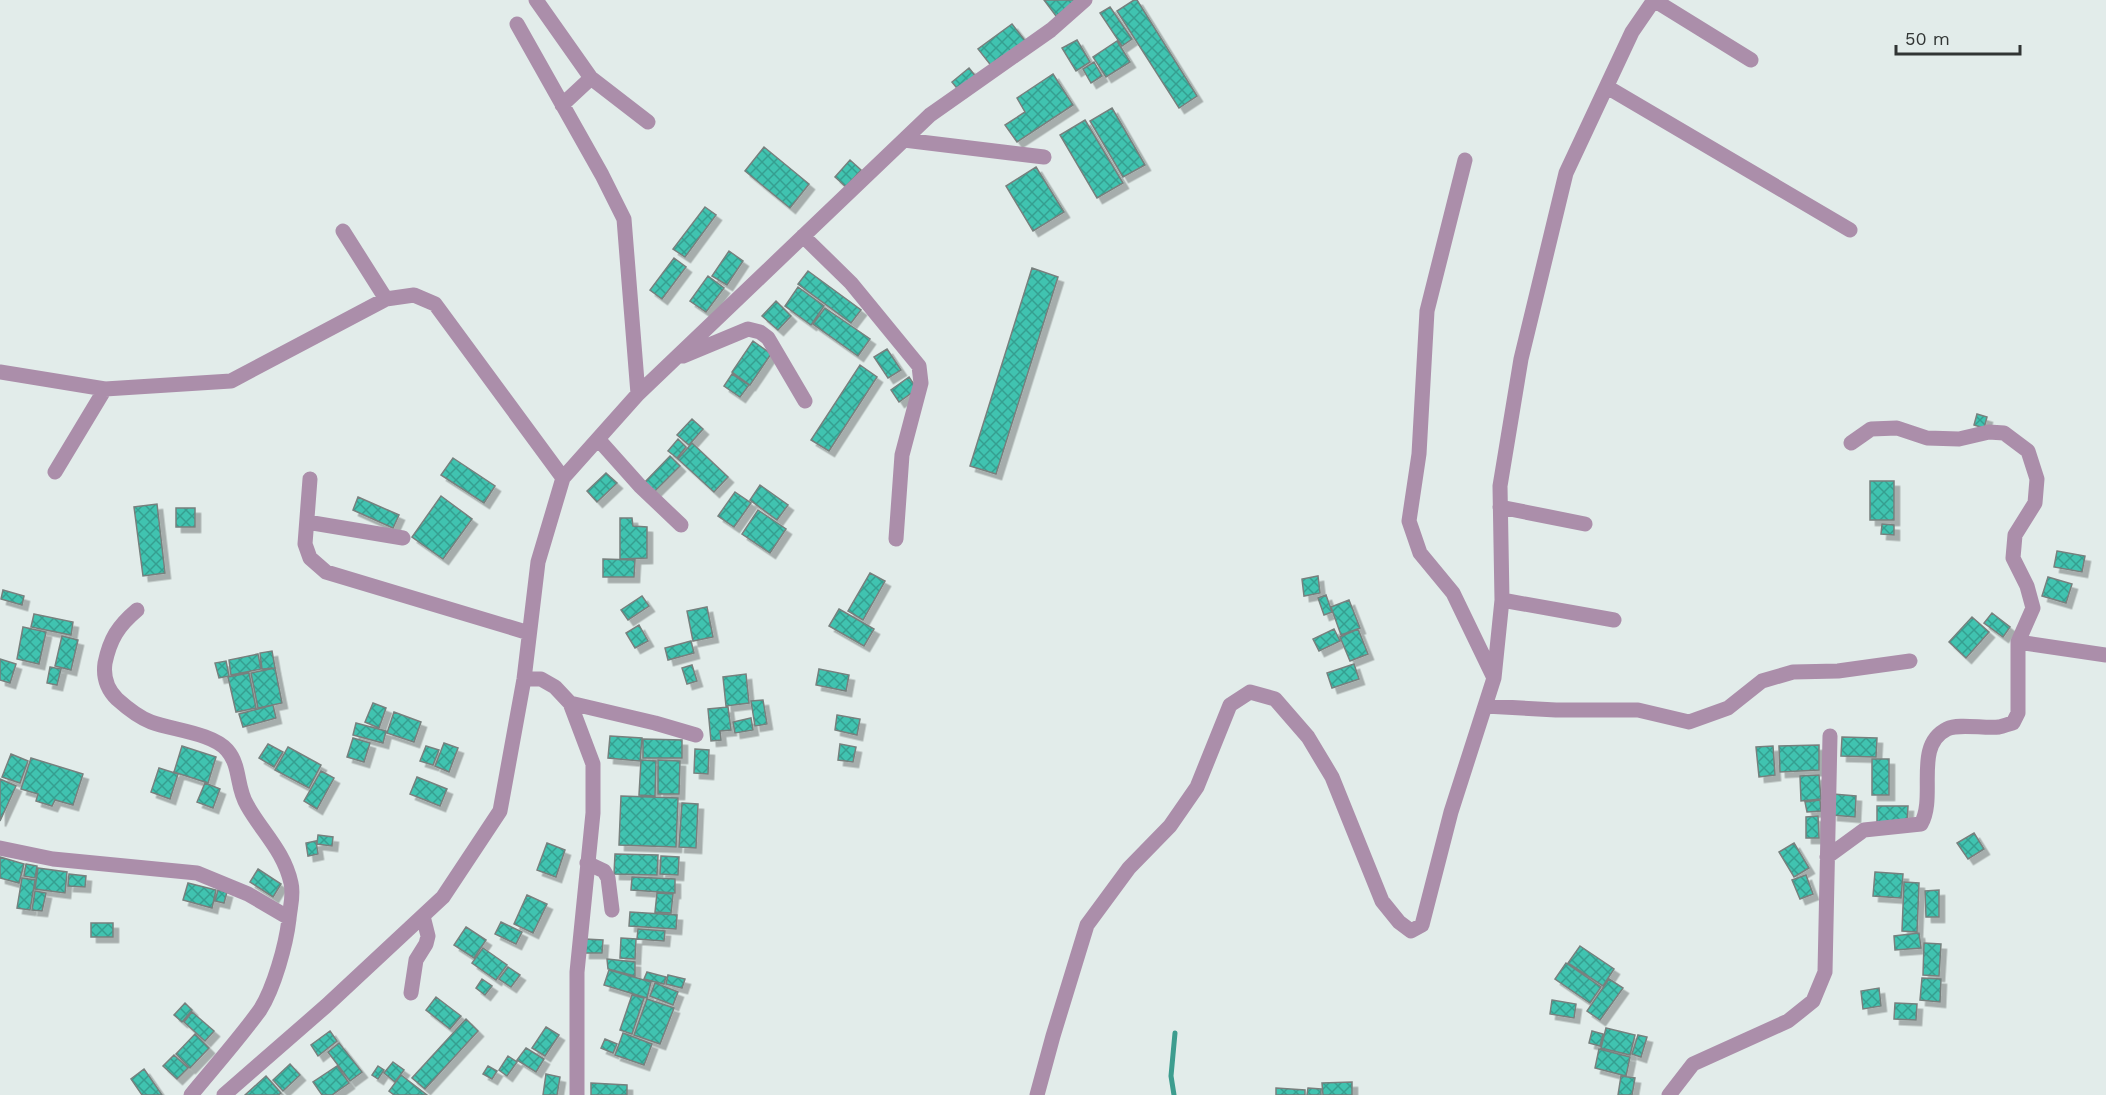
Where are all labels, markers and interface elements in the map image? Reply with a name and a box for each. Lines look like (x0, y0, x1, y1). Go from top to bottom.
scale bar (1896, 18, 2020, 56)
text: 50 m (1905, 28, 1950, 49)

